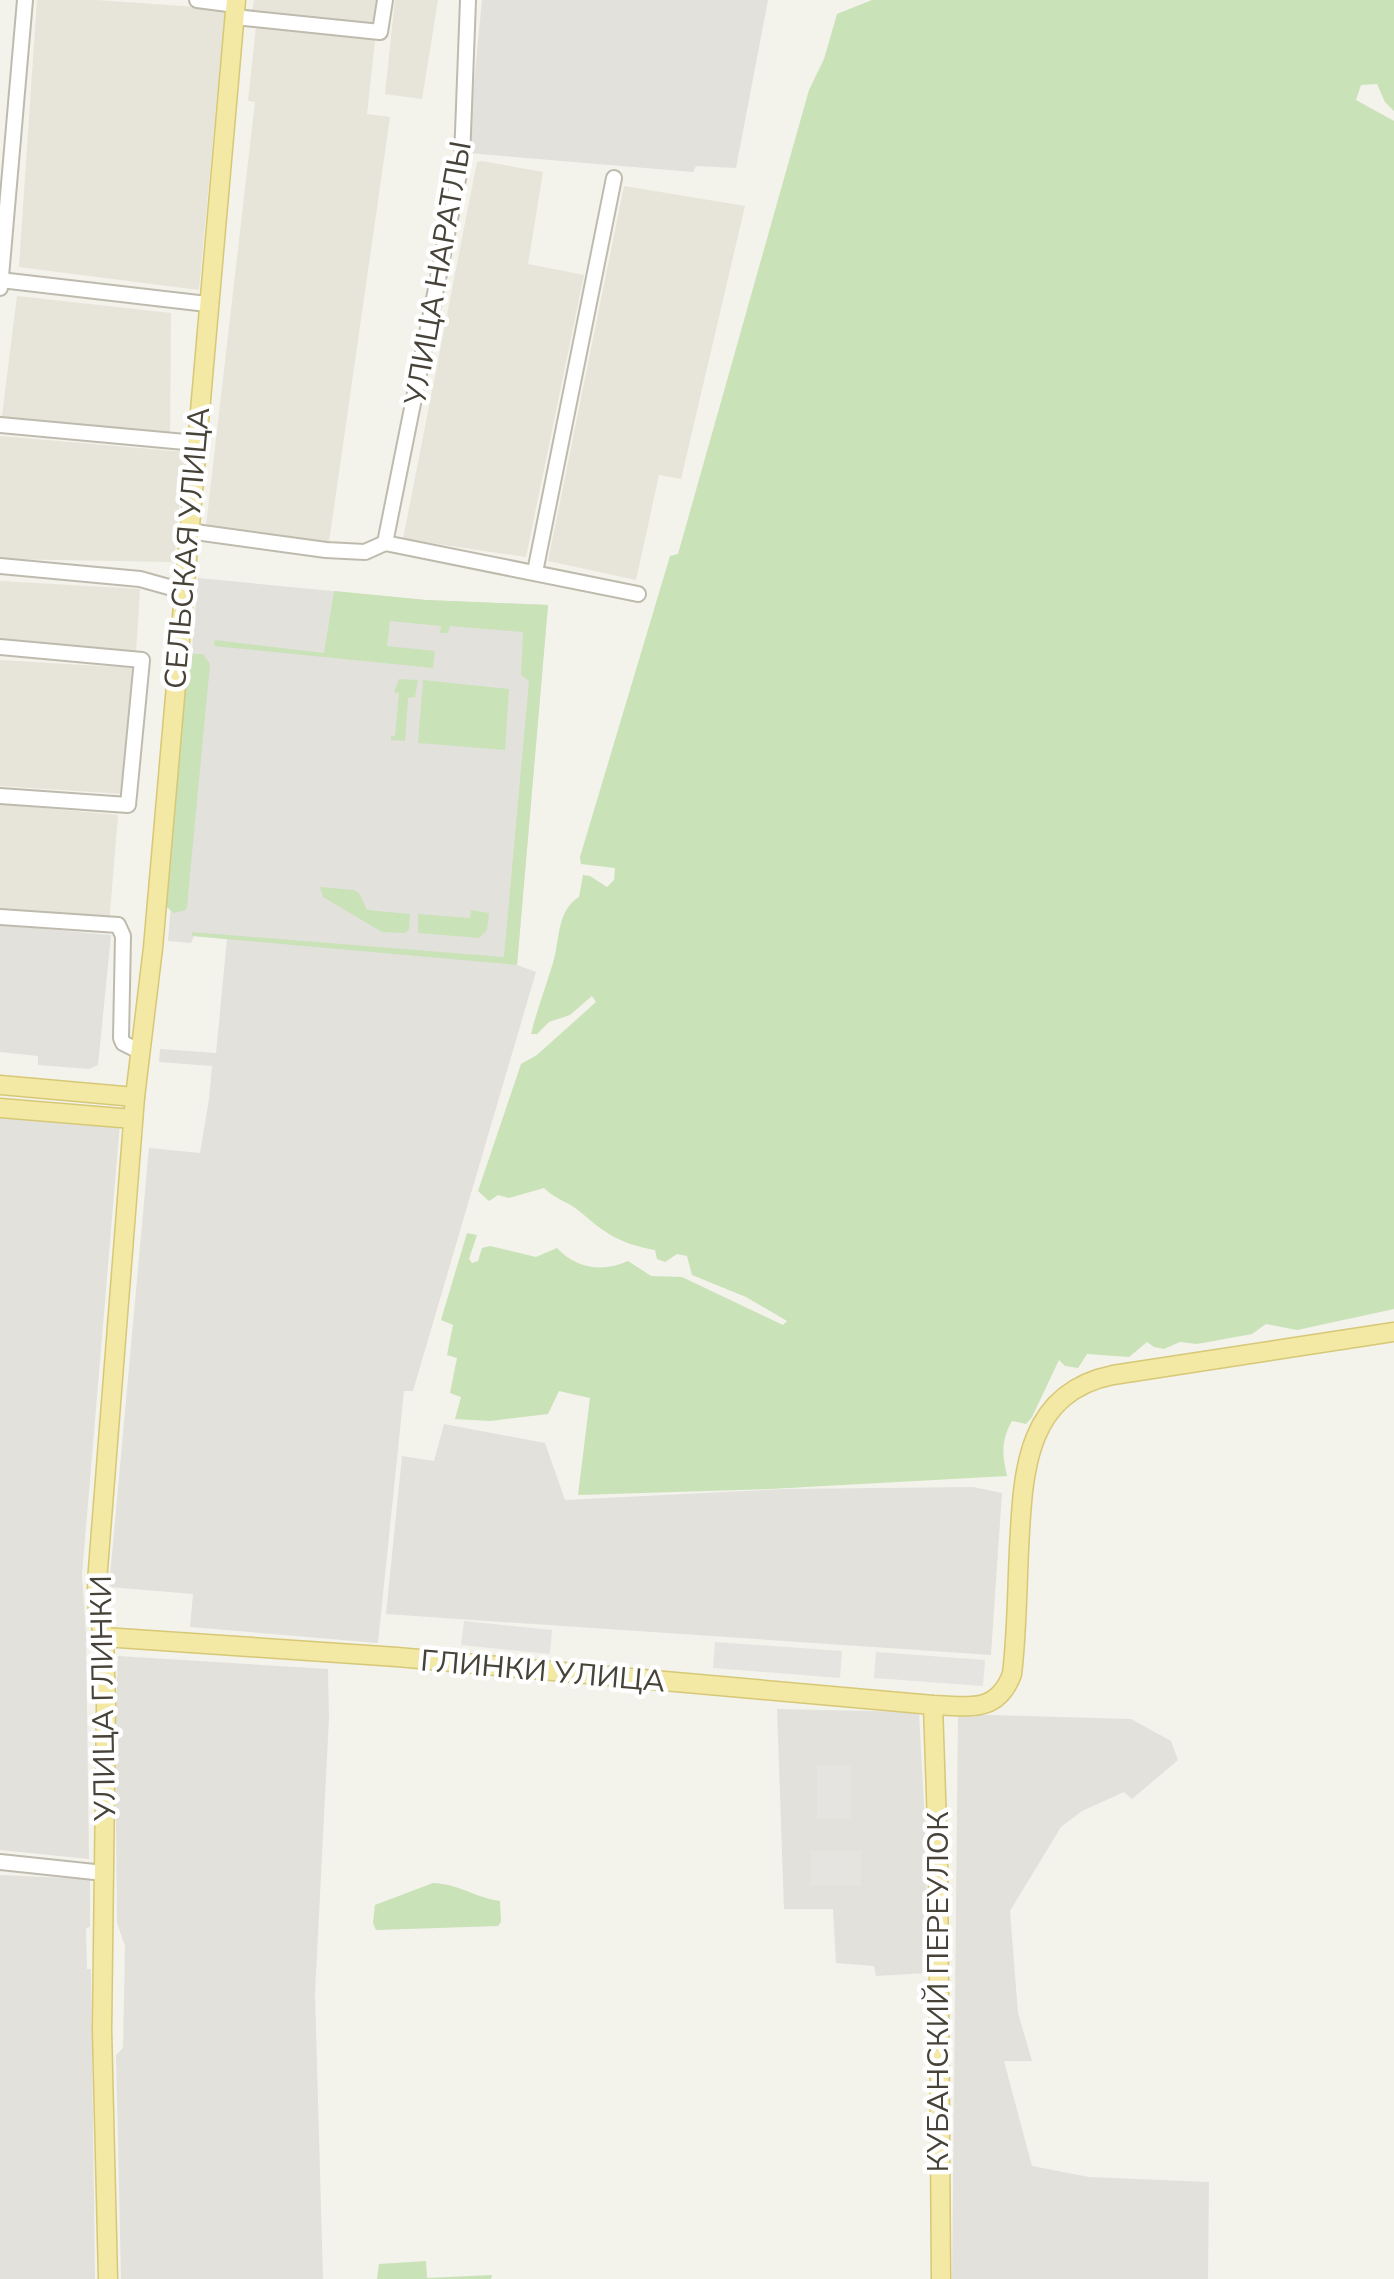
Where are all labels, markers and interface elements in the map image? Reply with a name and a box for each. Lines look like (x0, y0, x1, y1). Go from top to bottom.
street label: УЛИЦА НАРАТЛЫ (395, 138, 479, 409)
street label: СЕЛЬСКАЯ УЛИЦА (155, 405, 217, 691)
street label: УЛИЦА ГЛИНКИ (81, 1575, 123, 1822)
street label: ГЛИНКИ УЛИЦА (419, 1640, 667, 1700)
street label: КУБАНСКИЙ ПЕРЕУЛОК (918, 1811, 956, 2173)

